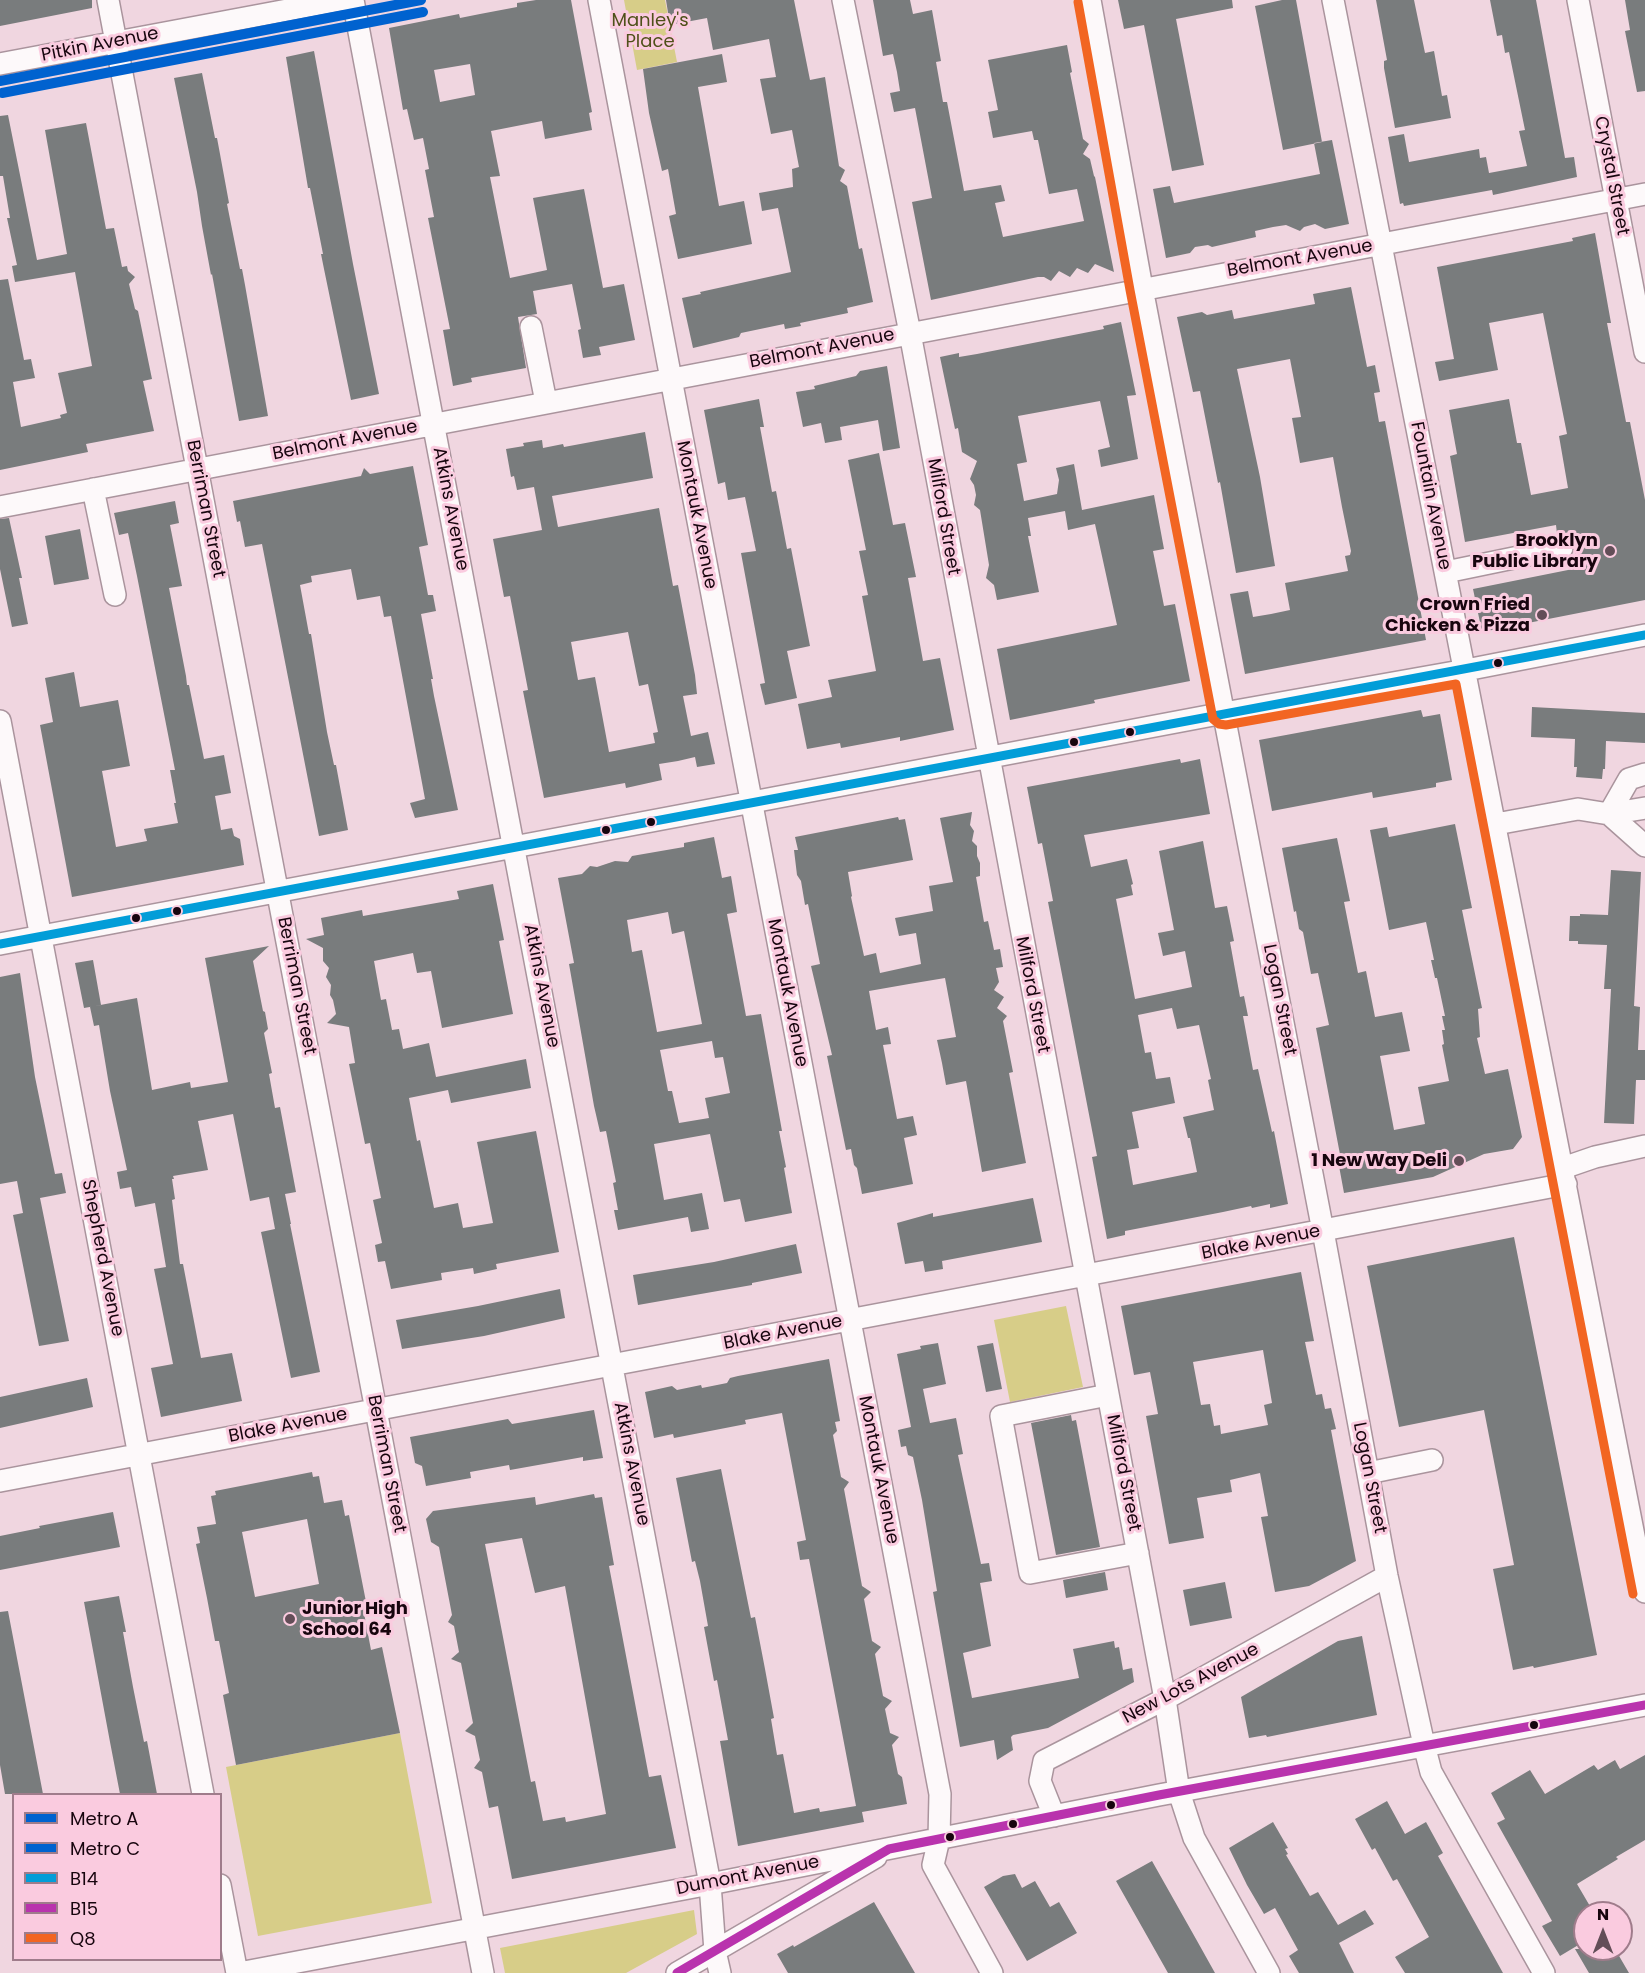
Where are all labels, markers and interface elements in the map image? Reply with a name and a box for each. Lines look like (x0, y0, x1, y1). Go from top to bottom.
park label: Manley's Place (611, 10, 689, 52)
street label: Pitkin Avenue (40, 23, 160, 67)
street label: Crystal Street (1589, 115, 1633, 237)
street label: Belmont Avenue (1226, 236, 1374, 282)
street label: Belmont Avenue (748, 324, 896, 374)
street label: Belmont Avenue (271, 416, 419, 466)
street label: Fountain Avenue (1405, 420, 1455, 572)
street label: Berriman Street (181, 438, 229, 580)
street label: Montauk Avenue (671, 439, 721, 591)
street label: Atkins Avenue (427, 445, 473, 573)
street label: Milford Street (922, 457, 964, 577)
place label: Brooklyn Public Library (1472, 530, 1598, 572)
marker: Brooklyn Public Library (1603, 544, 1617, 558)
place label: Crown Fried Chicken & Pizza (1385, 594, 1530, 636)
marker: Crown Fried Chicken & Pizza (1535, 608, 1549, 622)
unlabelled marker (1492, 657, 1504, 669)
unlabelled marker (1124, 726, 1136, 738)
unlabelled marker (1068, 736, 1080, 748)
unlabelled marker (645, 816, 657, 828)
unlabelled marker (600, 824, 612, 836)
unlabelled marker (171, 905, 183, 917)
unlabelled marker (130, 912, 142, 924)
street label: Berriman Street (272, 915, 320, 1057)
street label: Montauk Avenue (762, 917, 812, 1069)
street label: Atkins Avenue (518, 922, 564, 1050)
street label: Milford Street (1010, 935, 1054, 1055)
street label: Logan Street (1258, 943, 1300, 1057)
place label: 1 New Way Deli (1311, 1150, 1447, 1172)
marker: 1 New Way Deli (1452, 1154, 1466, 1168)
street label: Shepherd Avenue (76, 1178, 128, 1338)
street label: Blake Avenue (1200, 1221, 1322, 1265)
street label: Blake Avenue (722, 1311, 844, 1355)
street label: Berriman Street (362, 1393, 410, 1535)
street label: Montauk Avenue (853, 1394, 903, 1546)
street label: Atkins Avenue (608, 1400, 654, 1528)
street label: Blake Avenue (227, 1404, 349, 1448)
street label: Milford Street (1101, 1413, 1145, 1533)
street label: Logan Street (1348, 1421, 1390, 1535)
place label: Junior High School 64 (302, 1598, 408, 1640)
marker: Junior High School 64 (283, 1612, 297, 1626)
street label: New Lots Avenue (1119, 1639, 1263, 1729)
unlabelled marker (1528, 1719, 1540, 1731)
legend (12, 1793, 222, 1961)
unlabelled marker (1105, 1799, 1117, 1811)
text: Metro A (70, 1806, 138, 1831)
unlabelled marker (1007, 1818, 1019, 1830)
unlabelled marker (944, 1831, 956, 1843)
text: Metro C (70, 1836, 140, 1861)
street label: Dumont Avenue (675, 1852, 821, 1900)
text: B14 (70, 1866, 98, 1891)
text: B15 (70, 1896, 98, 1921)
north arrow (1573, 1901, 1633, 1961)
text: N (1597, 1903, 1609, 1926)
text: Q8 (70, 1926, 96, 1951)

